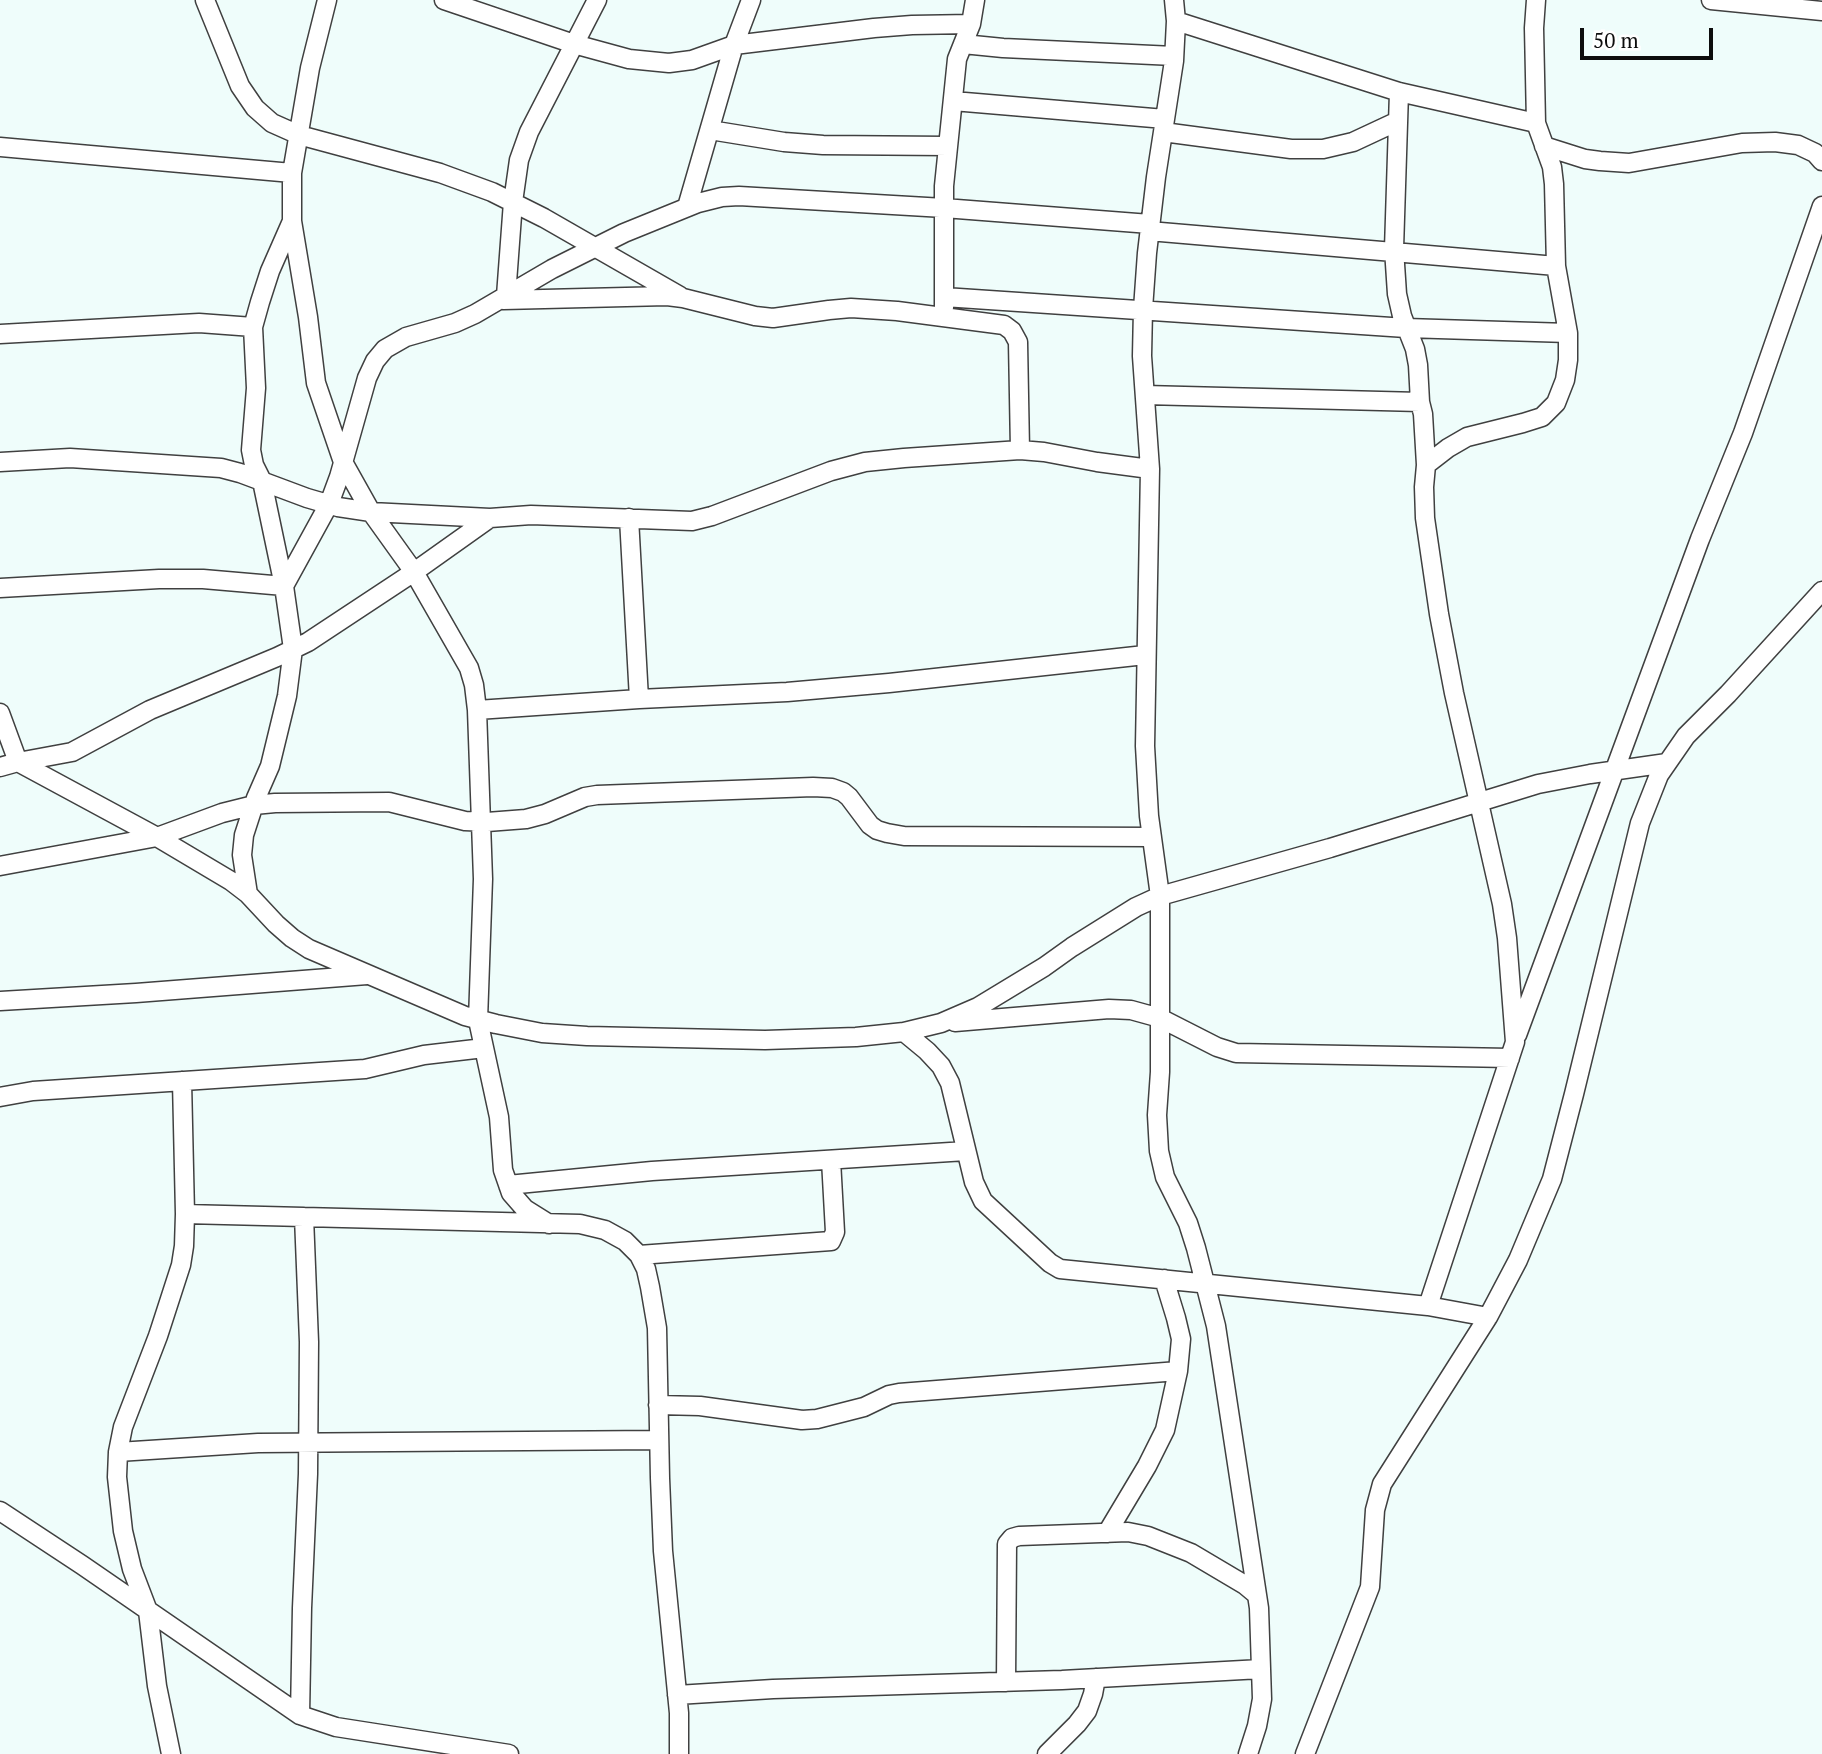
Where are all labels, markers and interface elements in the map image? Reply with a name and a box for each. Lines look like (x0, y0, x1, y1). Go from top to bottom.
scale bar (1584, 14, 1717, 58)
text: 50 m (1593, 26, 1639, 54)

